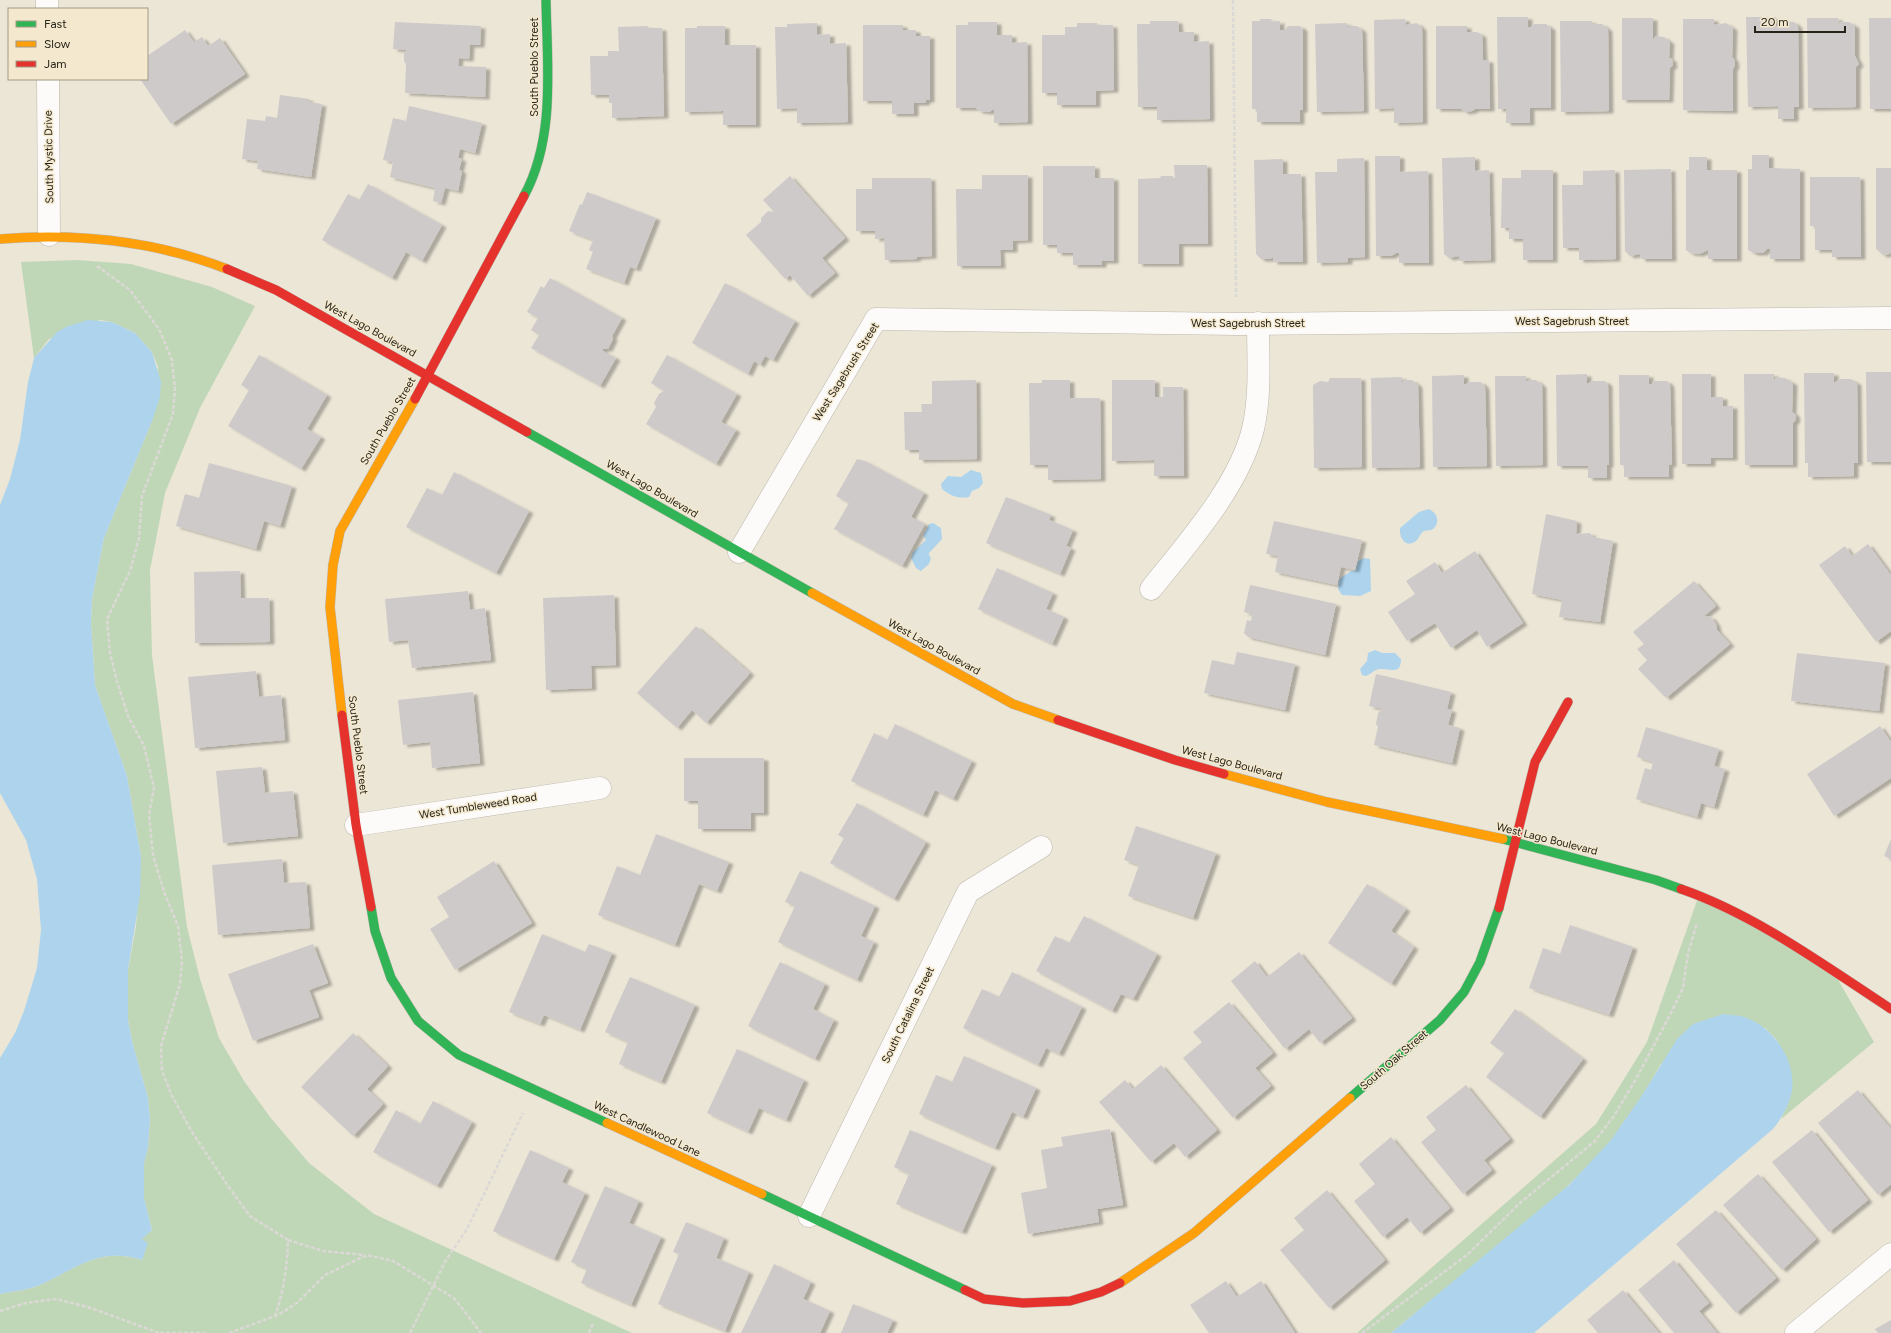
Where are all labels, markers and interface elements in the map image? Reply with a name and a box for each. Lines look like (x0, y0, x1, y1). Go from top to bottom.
legend (8, 8, 148, 80)
scale bar (1755, 8, 1845, 34)
text: 20 m (1761, 15, 1789, 29)
text: Fast (44, 17, 67, 31)
street label: South Pueblo Street (528, 17, 541, 117)
text: Slow (44, 37, 71, 51)
text: Jam (44, 57, 67, 71)
street label: South Mystic Drive (42, 110, 56, 204)
street label: West Lago Boulevard (321, 298, 419, 360)
street label: West Sagebrush Street (1515, 315, 1629, 328)
street label: West Sagebrush Street (1191, 317, 1305, 330)
street label: West Sagebrush Street (810, 320, 882, 424)
street label: South Pueblo Street (357, 375, 419, 467)
street label: West Lago Boulevard (604, 457, 700, 521)
street label: West Lago Boulevard (885, 616, 983, 678)
street label: South Pueblo Street (345, 695, 371, 795)
street label: West Lago Boulevard (1180, 743, 1284, 783)
street label: West Tumbleweed Road (418, 790, 538, 822)
street label: West Lago Boulevard (1495, 820, 1599, 858)
street label: South Catalina Street (879, 965, 937, 1065)
street label: South Oak Street (1358, 1027, 1430, 1093)
street label: West Candlewood Lane (591, 1099, 703, 1159)

